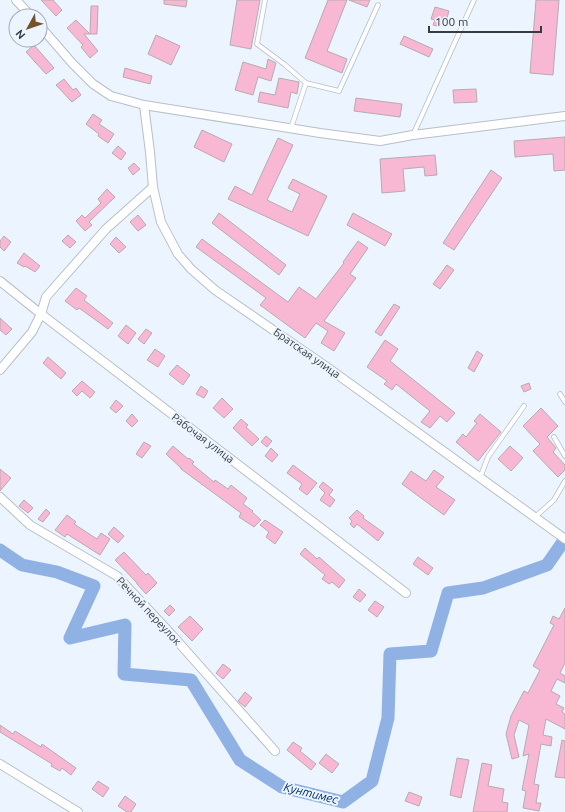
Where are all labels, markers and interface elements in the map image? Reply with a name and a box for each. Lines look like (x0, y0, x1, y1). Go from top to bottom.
north arrow (8, 8, 48, 48)
scale bar (429, 8, 541, 34)
text: 100 m (435, 15, 468, 28)
text: N (13, 27, 28, 41)
street label: Братская улица (271, 326, 343, 380)
street label: Рабочая улица (169, 411, 237, 465)
street label: Речной переулок (114, 574, 184, 648)
water label: Кунтимес (282, 780, 340, 806)

